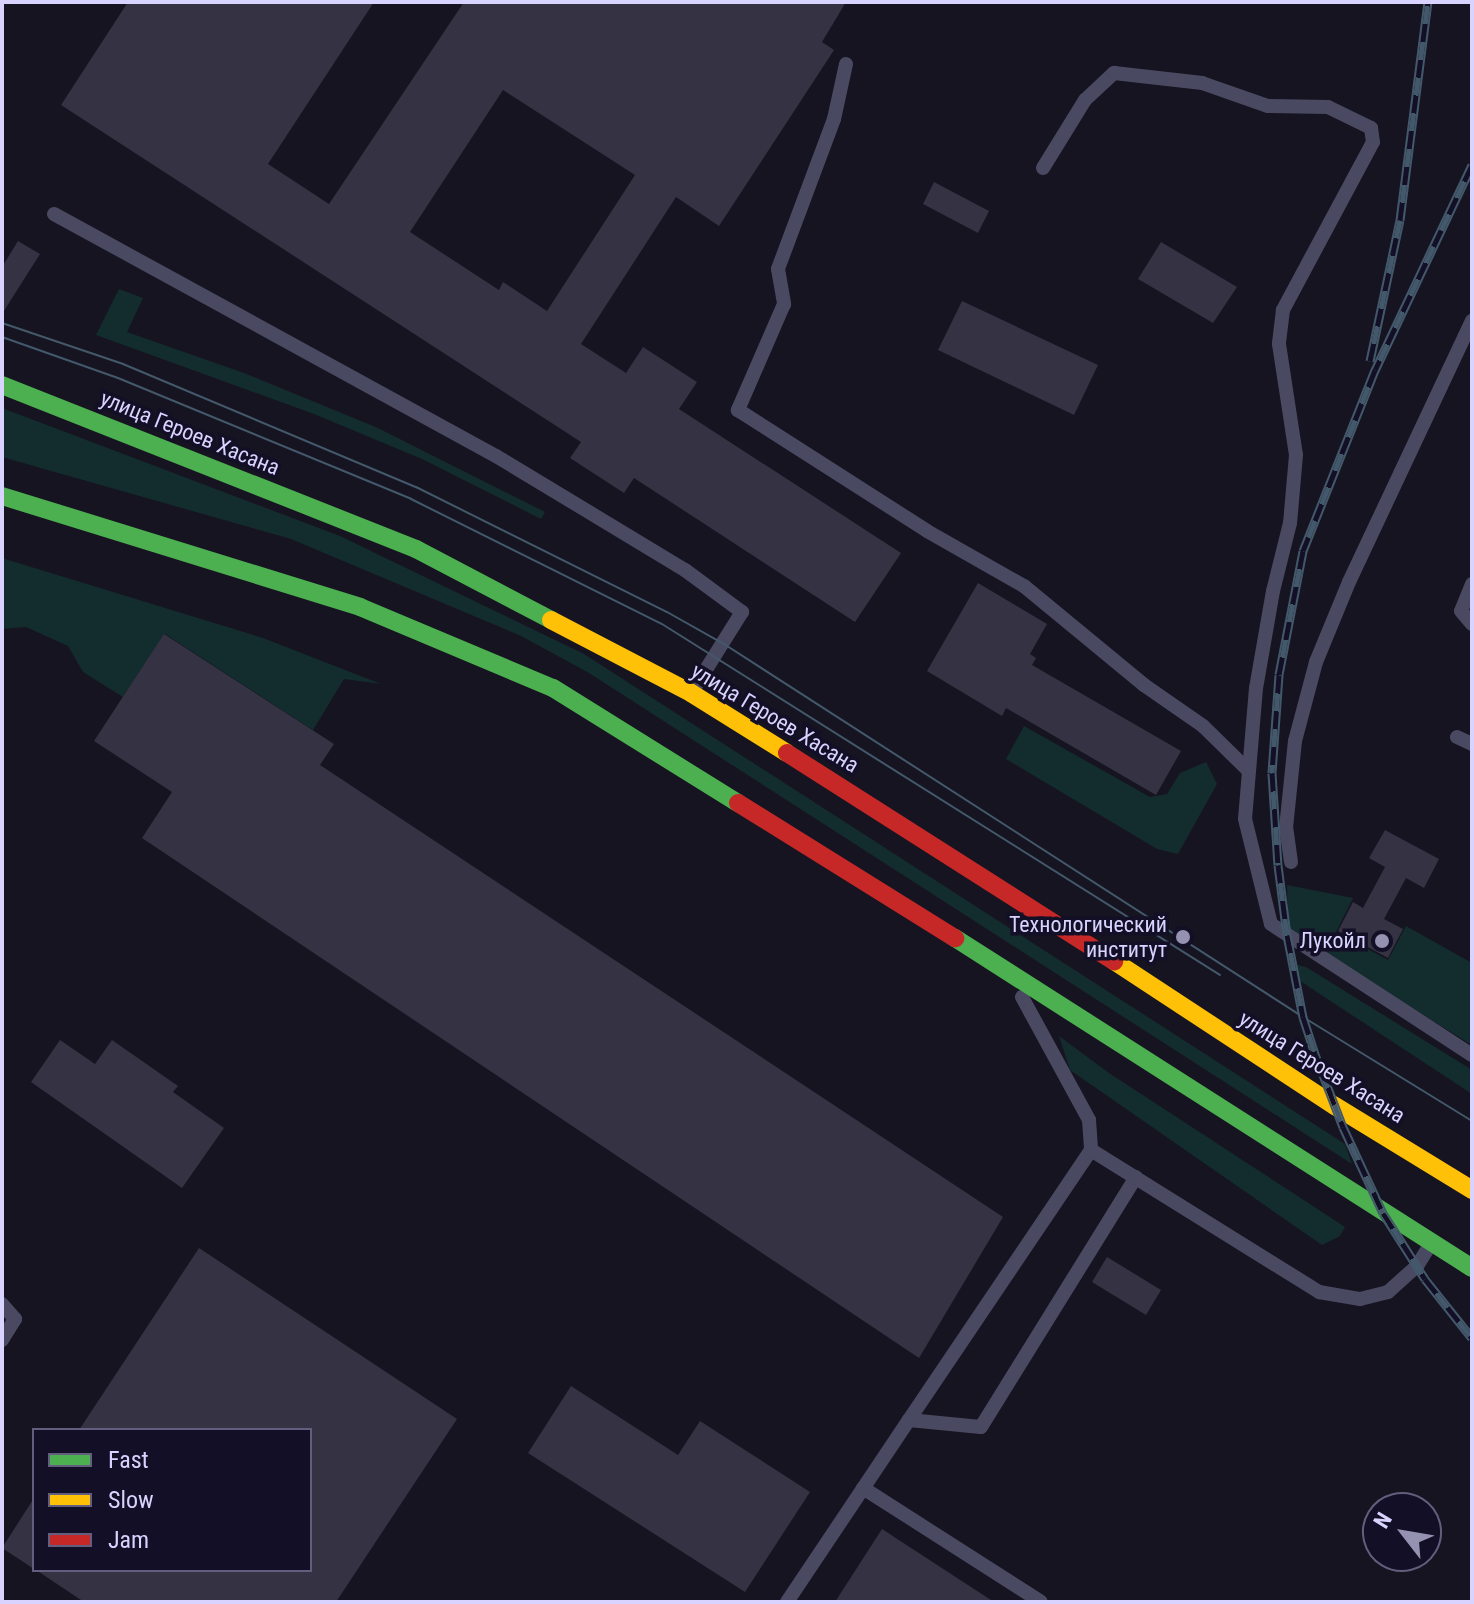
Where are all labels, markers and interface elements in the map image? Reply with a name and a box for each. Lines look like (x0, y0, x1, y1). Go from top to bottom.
street label: улица Героев Хасана (97, 385, 283, 481)
street label: улица Героев Хасана (686, 658, 864, 778)
place label: Технологический институт (1009, 911, 1167, 962)
marker: Технологический институт (1174, 928, 1192, 946)
place label: Лукойл (1299, 928, 1366, 954)
marker: Лукойл (1373, 932, 1391, 950)
street label: улица Героев Хасана (1234, 1005, 1410, 1129)
legend (32, 1428, 312, 1572)
text: Fast (108, 1446, 149, 1474)
text: Slow (108, 1486, 154, 1514)
north arrow (1362, 1492, 1442, 1572)
text: N (1369, 1508, 1397, 1533)
text: Jam (108, 1526, 149, 1554)

